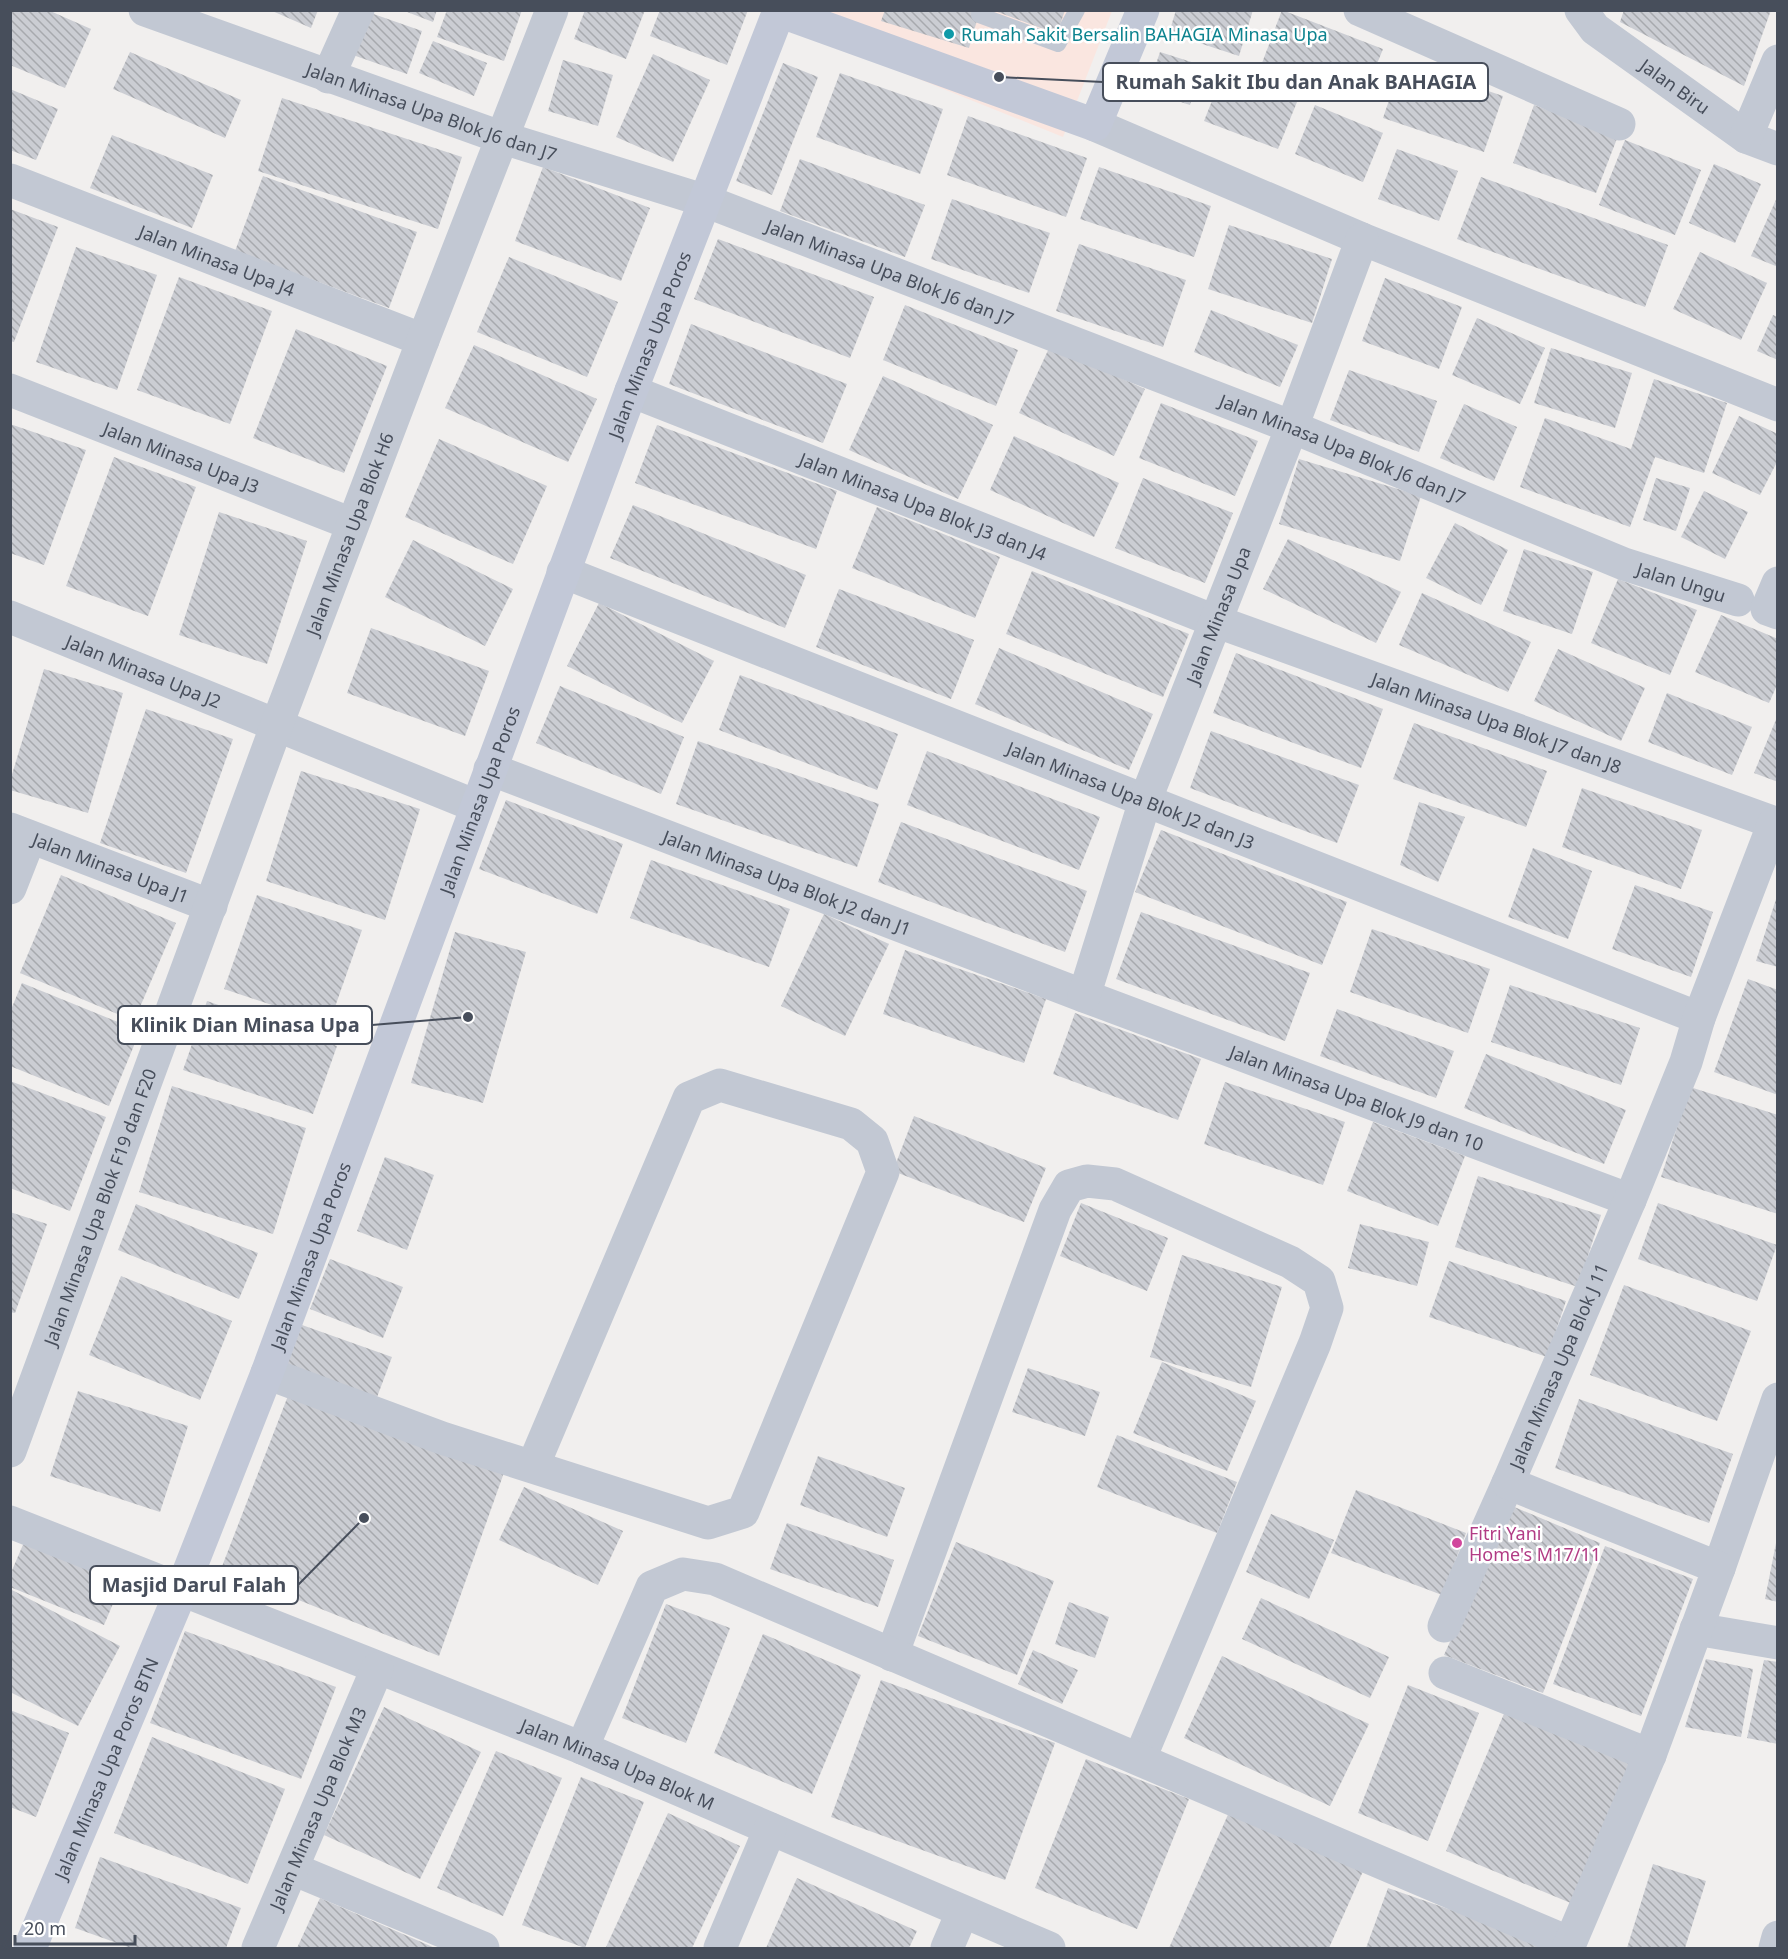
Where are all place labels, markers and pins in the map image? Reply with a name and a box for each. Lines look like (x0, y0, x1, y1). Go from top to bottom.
place label: Rumah Sakit Bersalin BAHAGIA Minasa Upa (961, 22, 1328, 46)
marker: Rumah Sakit Bersalin BAHAGIA Minasa Upa (942, 27, 956, 41)
callout: Rumah Sakit Ibu dan Anak BAHAGIA (1103, 63, 1488, 101)
callout: Klinik Dian Minasa Upa (118, 1006, 372, 1044)
place label: Fitri Yani Home's M17/11 (1469, 1521, 1601, 1566)
marker: Fitri Yani Home's M17/11 (1450, 1536, 1464, 1550)
callout: Masjid Darul Falah (90, 1566, 298, 1604)

